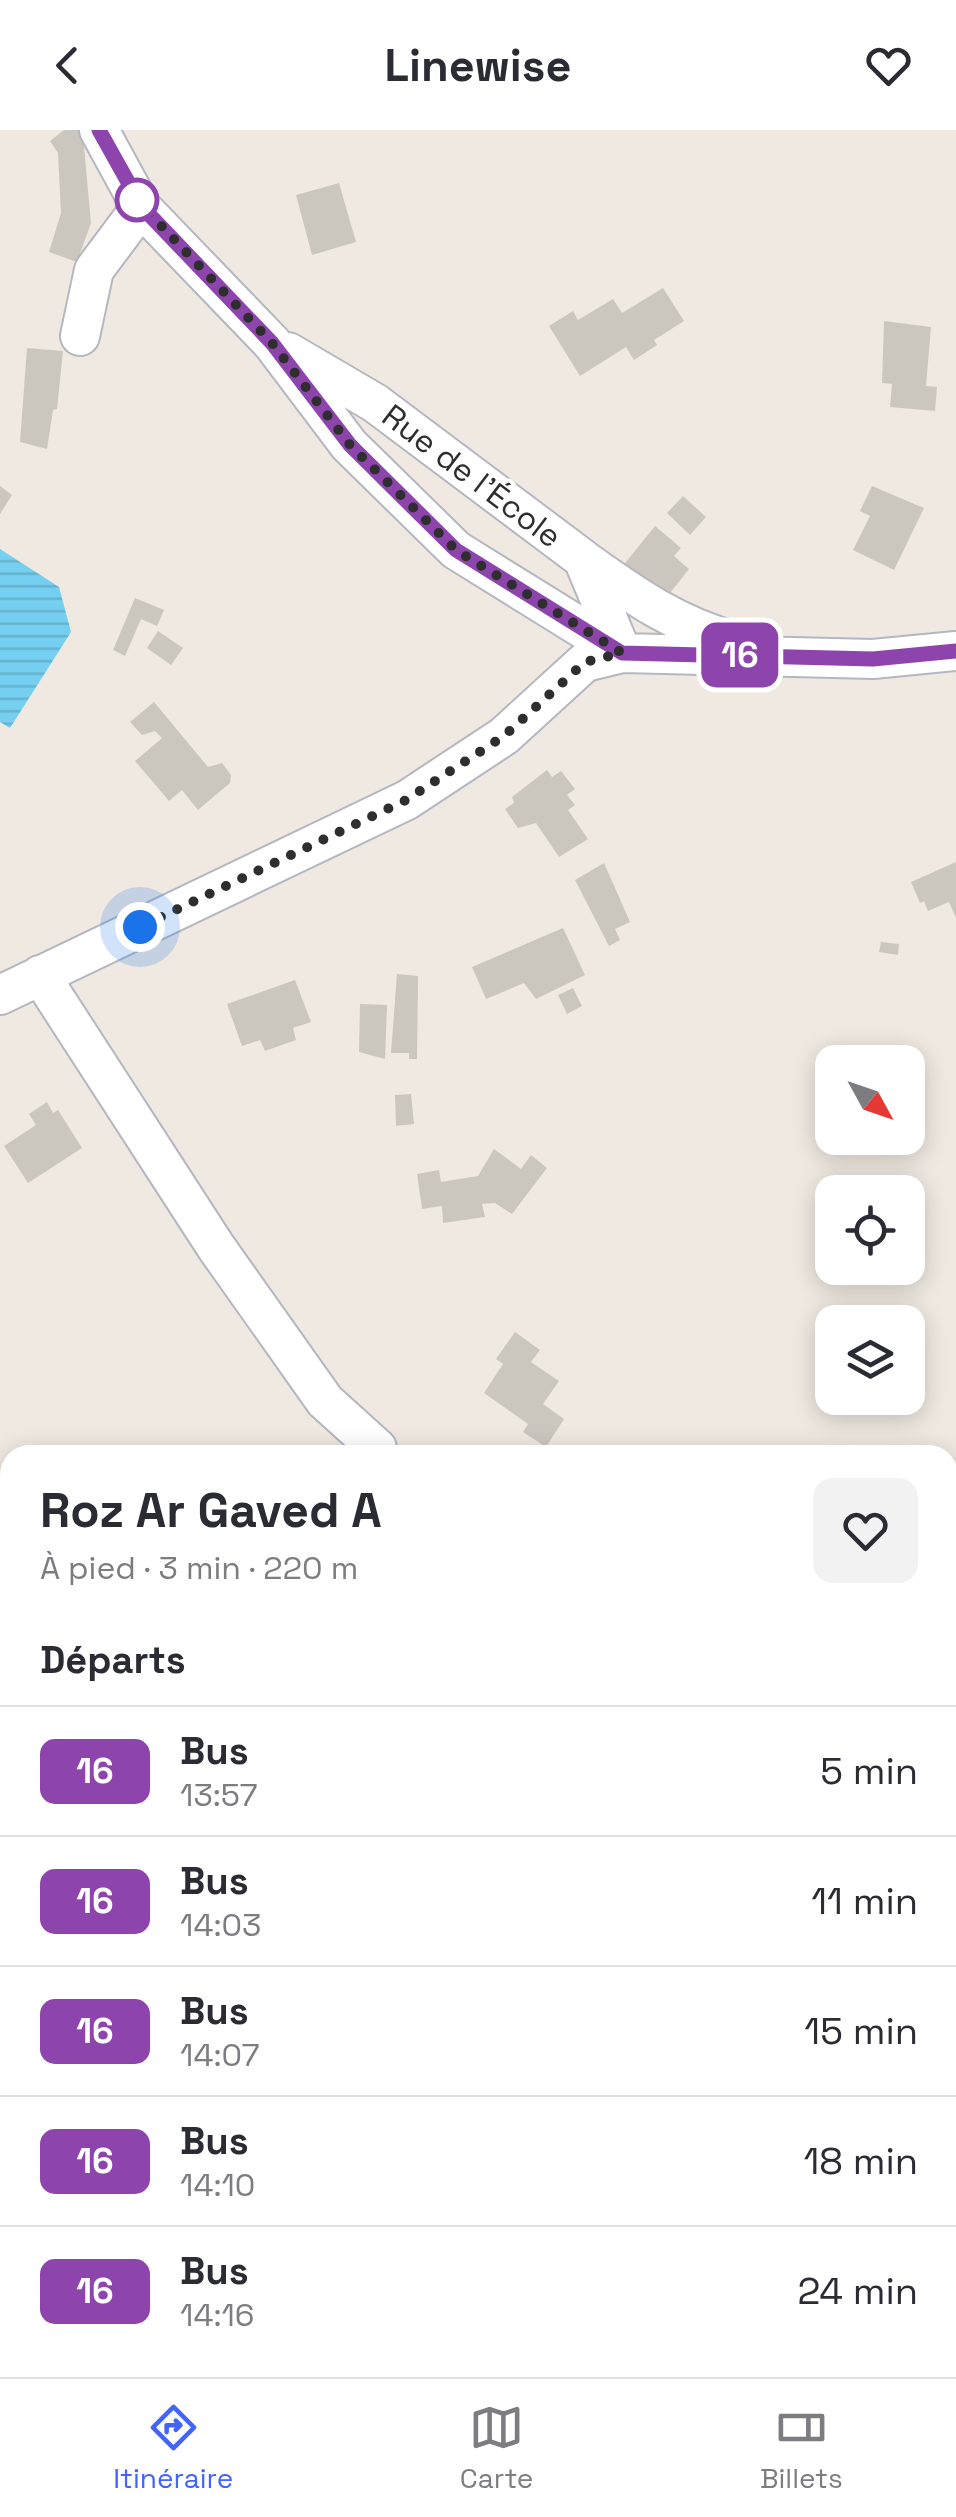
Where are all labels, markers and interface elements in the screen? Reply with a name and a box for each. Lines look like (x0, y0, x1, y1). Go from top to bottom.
text: Linewise (385, 37, 571, 94)
icon: back (40, 38, 95, 93)
icon: heart (861, 38, 916, 93)
unlabelled marker (116, 179, 158, 221)
street label: Rue de l'École (374, 396, 570, 556)
line badge: 16 (695, 622, 785, 688)
text: 16 (721, 633, 759, 677)
your location (115, 902, 165, 952)
north arrow (815, 1045, 925, 1155)
map controls (815, 1045, 925, 1415)
button: locate (815, 1175, 925, 1285)
button: layers (815, 1305, 925, 1415)
button: heart (813, 1478, 918, 1583)
text: Roz Ar Gaved A (40, 1480, 382, 1541)
text: À pied · 3 min · 220 m (40, 1548, 358, 1588)
text: Départs (40, 1636, 186, 1684)
text: Bus (180, 1727, 249, 1775)
text: 5 min (820, 1747, 918, 1795)
text: 16 (76, 1749, 114, 1793)
text: 13:57 (180, 1775, 258, 1815)
text: Bus (180, 1857, 249, 1905)
text: 11 min (811, 1877, 918, 1925)
text: 16 (76, 1879, 114, 1923)
text: 14:03 (180, 1905, 261, 1945)
text: Bus (180, 1987, 249, 2035)
text: 15 min (804, 2007, 918, 2055)
text: 16 (76, 2009, 114, 2053)
text: 14:07 (180, 2035, 259, 2075)
text: Bus (180, 2117, 249, 2165)
text: 18 min (803, 2137, 918, 2185)
text: 16 (76, 2139, 114, 2183)
text: 14:10 (180, 2165, 255, 2205)
text: Bus (180, 2247, 249, 2295)
text: 24 min (797, 2267, 918, 2315)
text: 16 (76, 2269, 114, 2313)
text: 14:16 (180, 2295, 254, 2335)
tab: Itinéraire (113, 2400, 233, 2496)
tab: Carte (460, 2400, 533, 2496)
tab: Billets (760, 2400, 843, 2496)

